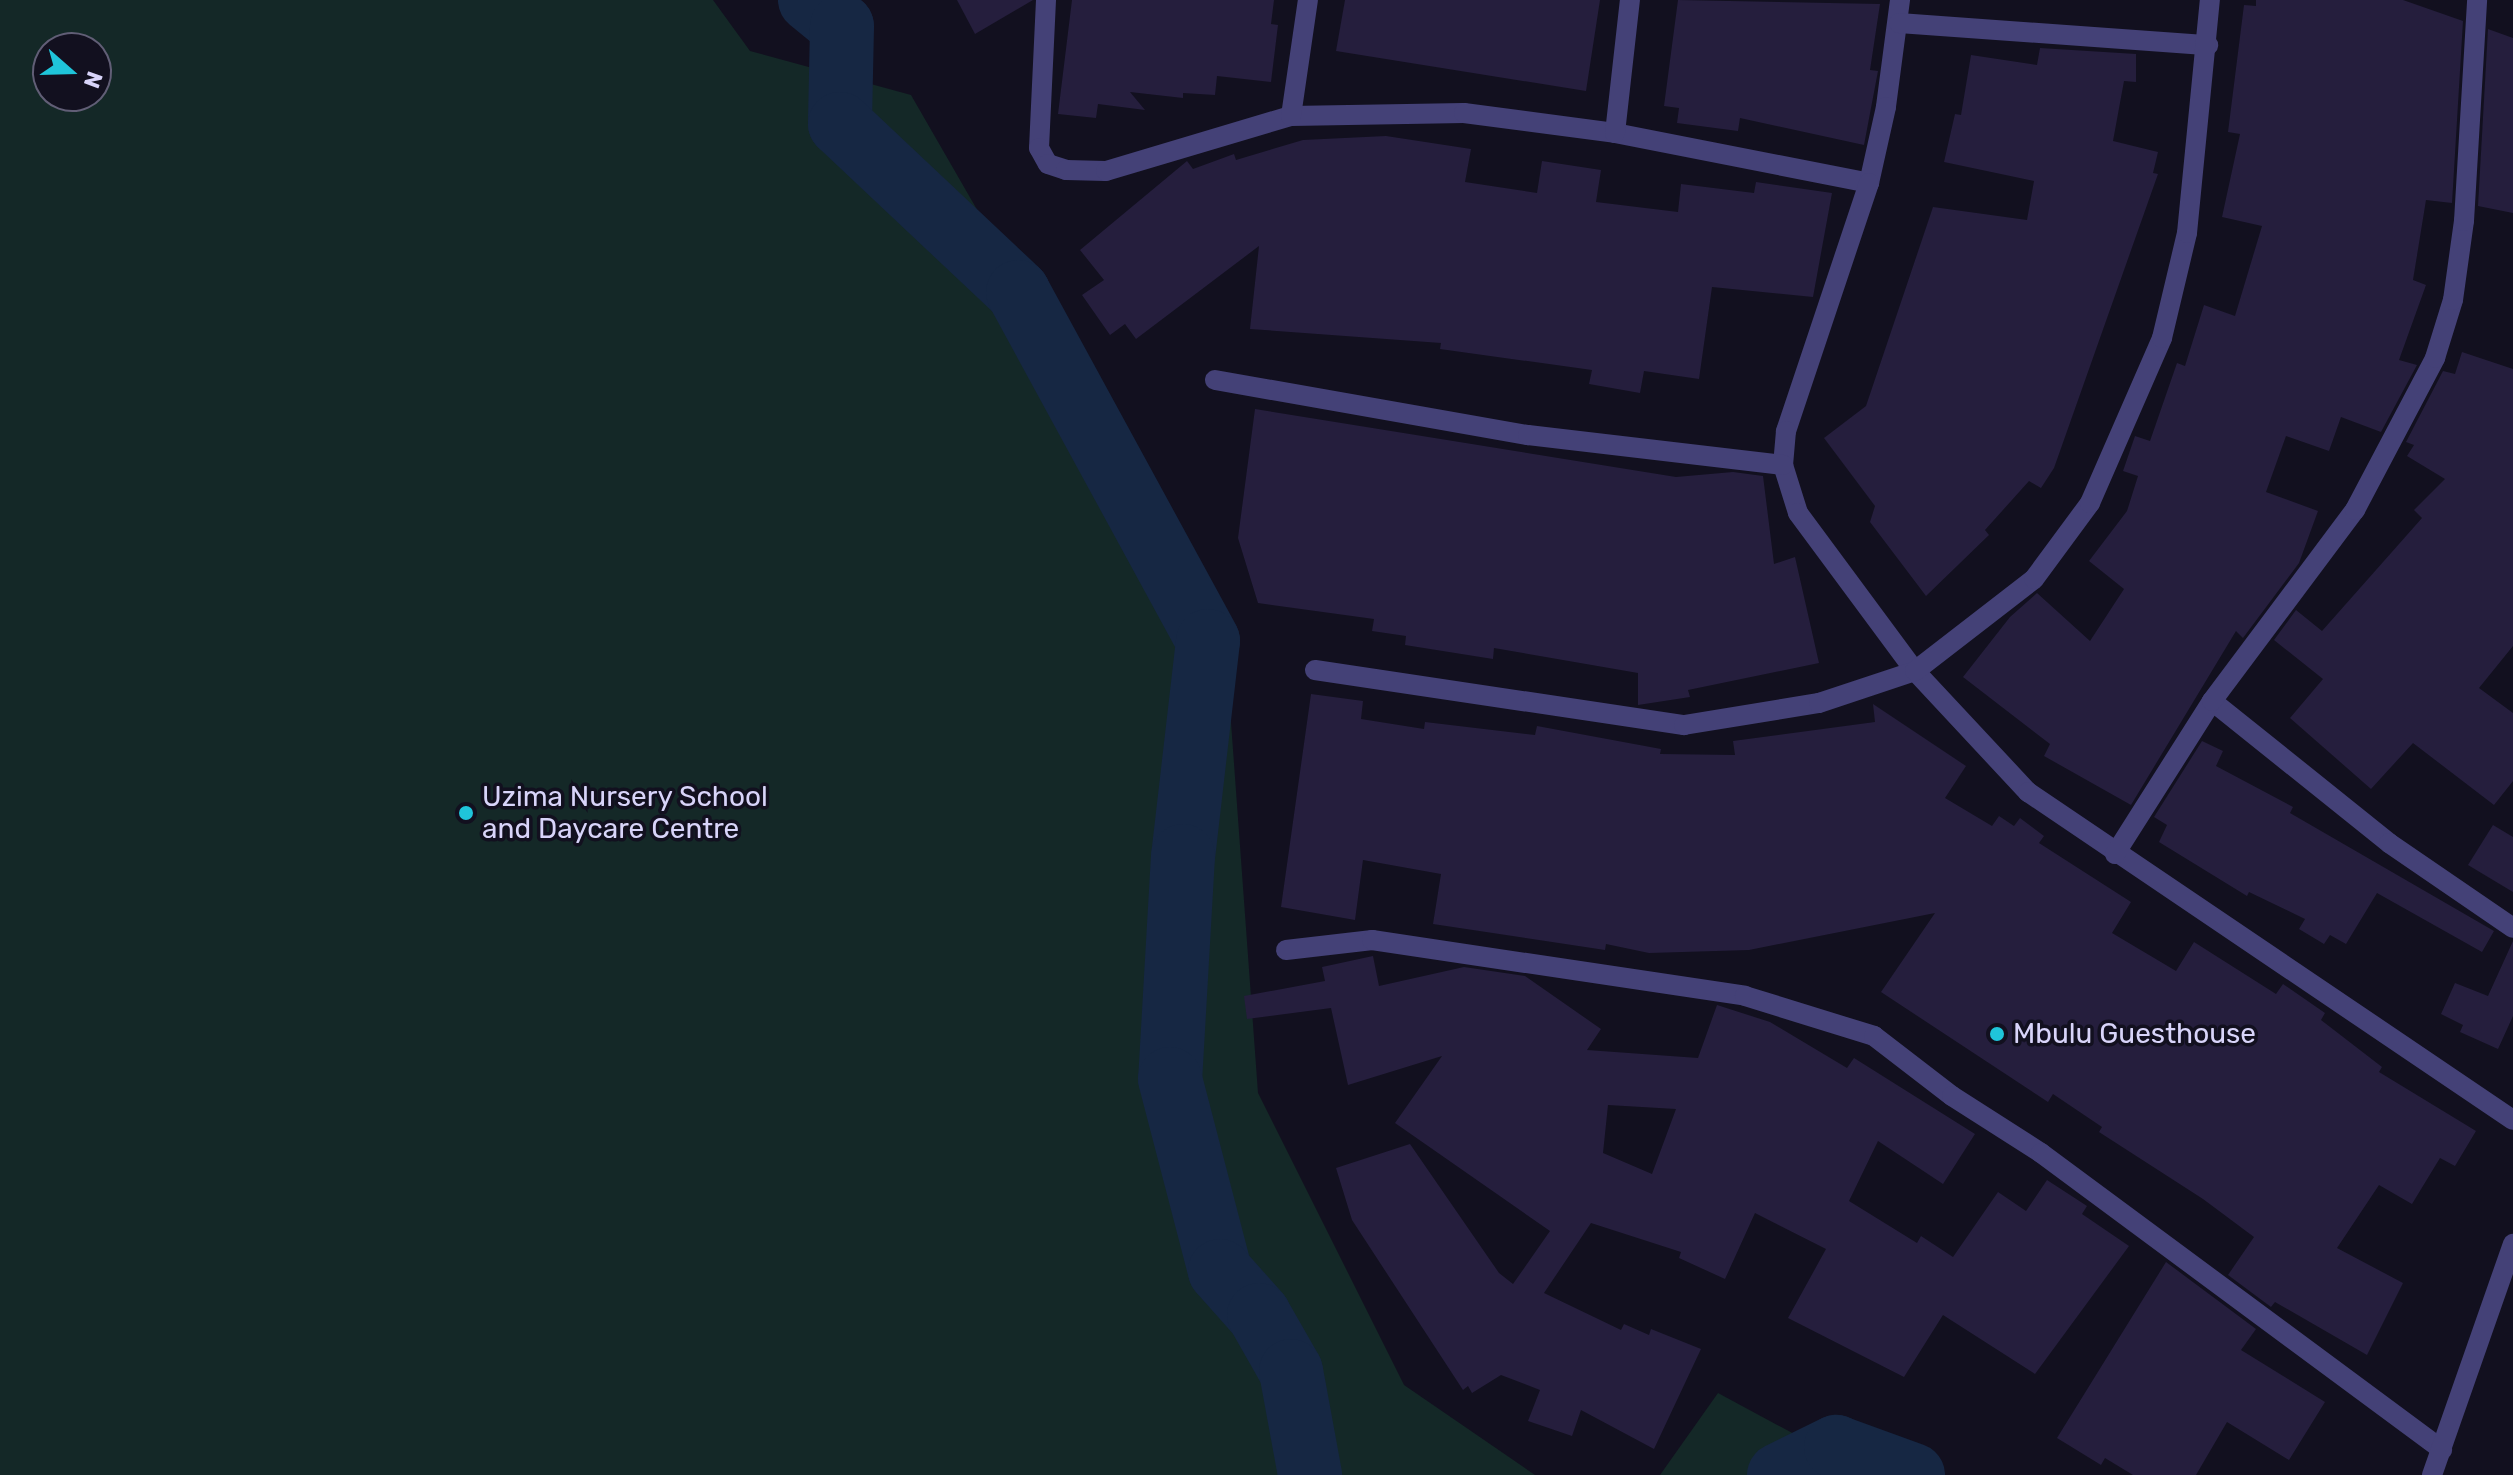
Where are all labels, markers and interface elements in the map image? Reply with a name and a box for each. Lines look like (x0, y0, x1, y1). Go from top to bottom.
north arrow (32, 32, 112, 112)
text: N (78, 68, 109, 92)
place label: Uzima Nursery School and Daycare Centre (482, 780, 769, 846)
marker: Uzima Nursery School and Daycare Centre (457, 804, 475, 822)
place label: Mbulu Guesthouse (2013, 1017, 2256, 1051)
marker: Mbulu Guesthouse (1988, 1025, 2006, 1043)

